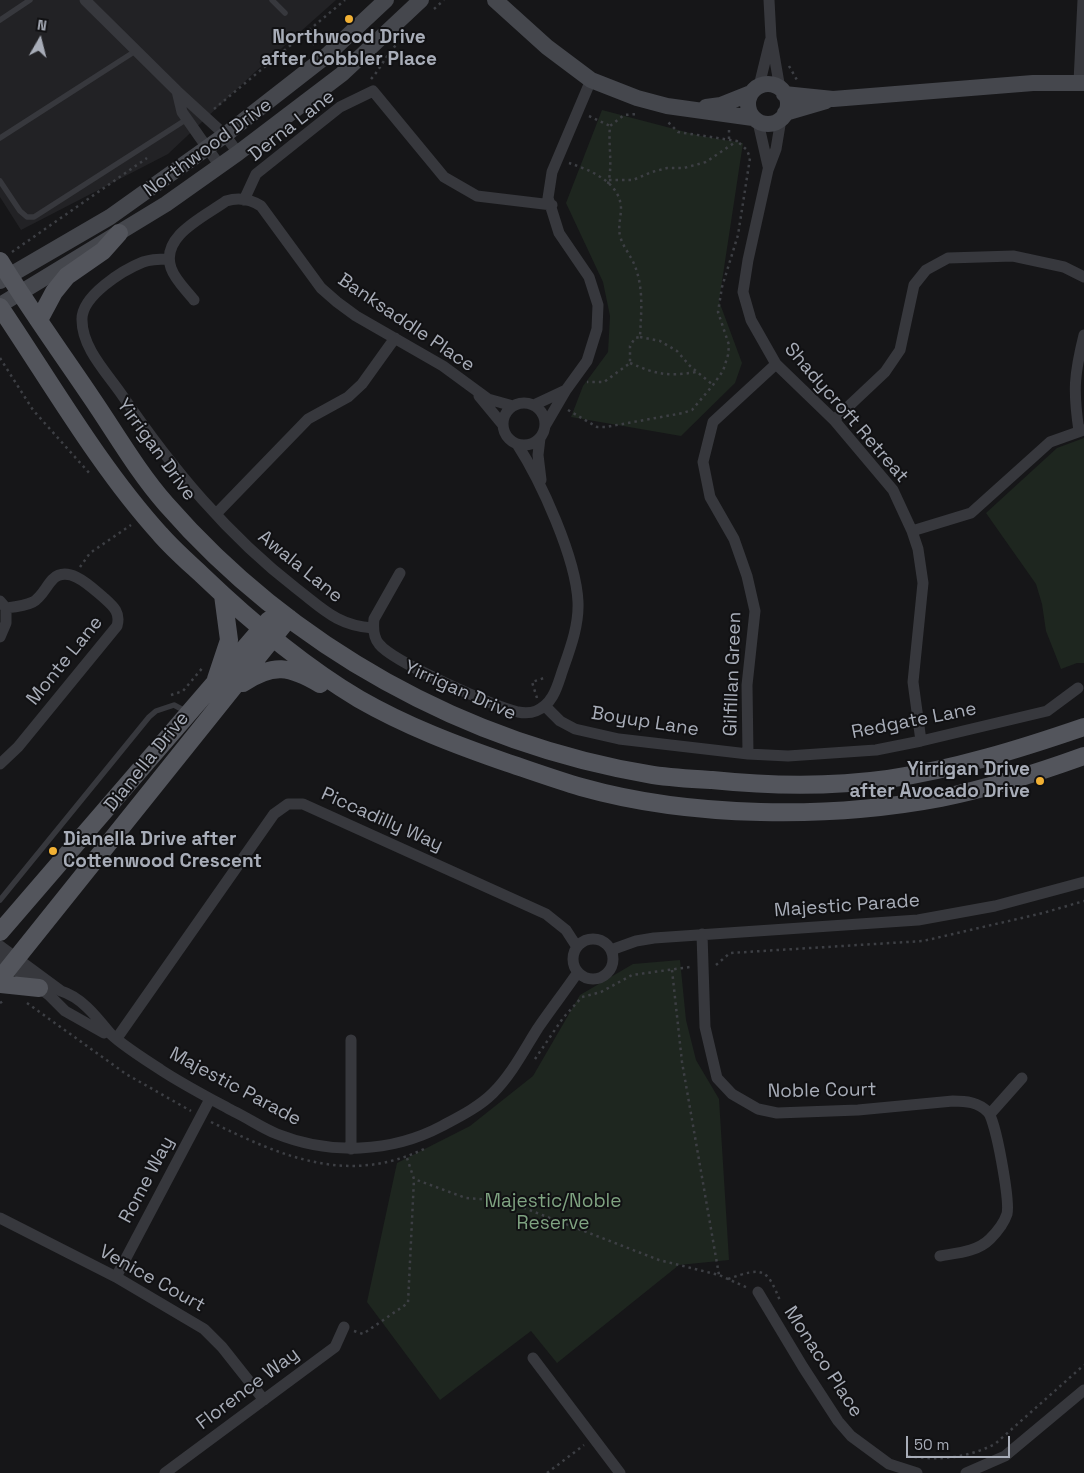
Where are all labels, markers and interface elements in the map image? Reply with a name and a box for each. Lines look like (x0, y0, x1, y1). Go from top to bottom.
marker: Northwood Drive after Cobbler Place (343, 13, 355, 25)
north arrow (15, 15, 65, 65)
text: N (36, 16, 48, 35)
place label: Northwood Drive after Cobbler Place (261, 27, 437, 71)
street label: Derna Lane (245, 85, 339, 167)
street label: Northwood Drive (139, 94, 277, 202)
street label: Banksaddle Place (333, 269, 479, 377)
street label: Shadycroft Retreat (779, 338, 913, 488)
street label: Yirrigan Drive (111, 395, 201, 505)
street label: Awala Lane (253, 526, 347, 608)
street label: Gilfillan Green (719, 611, 747, 737)
street label: Monte Lane (22, 612, 108, 710)
street label: Yirrigan Drive (400, 656, 520, 726)
street label: Redgate Lane (850, 698, 978, 744)
street label: Boyup Lane (589, 702, 701, 742)
street label: Dianella Drive (100, 708, 194, 816)
place label: Yirrigan Drive after Avocado Drive (850, 759, 1030, 803)
marker: Yirrigan Drive after Avocado Drive (1034, 775, 1046, 787)
street label: Piccadilly Way (318, 783, 446, 857)
place label: Dianella Drive after Cottenwood Crescent (63, 829, 262, 873)
marker: Dianella Drive after Cottenwood Crescent (47, 845, 59, 857)
street label: Majestic Parade (773, 890, 921, 922)
street label: Majestic Parade (165, 1043, 305, 1131)
street label: Noble Court (767, 1079, 877, 1103)
street label: Rome Way (115, 1133, 179, 1227)
park label: Majestic/Noble Reserve (484, 1191, 622, 1235)
street label: Venice Court (95, 1241, 209, 1317)
street label: Monaco Place (779, 1302, 867, 1422)
street label: Florence Way (192, 1343, 304, 1435)
scale bar (909, 1426, 1013, 1458)
text: 50 m (914, 1435, 949, 1454)

